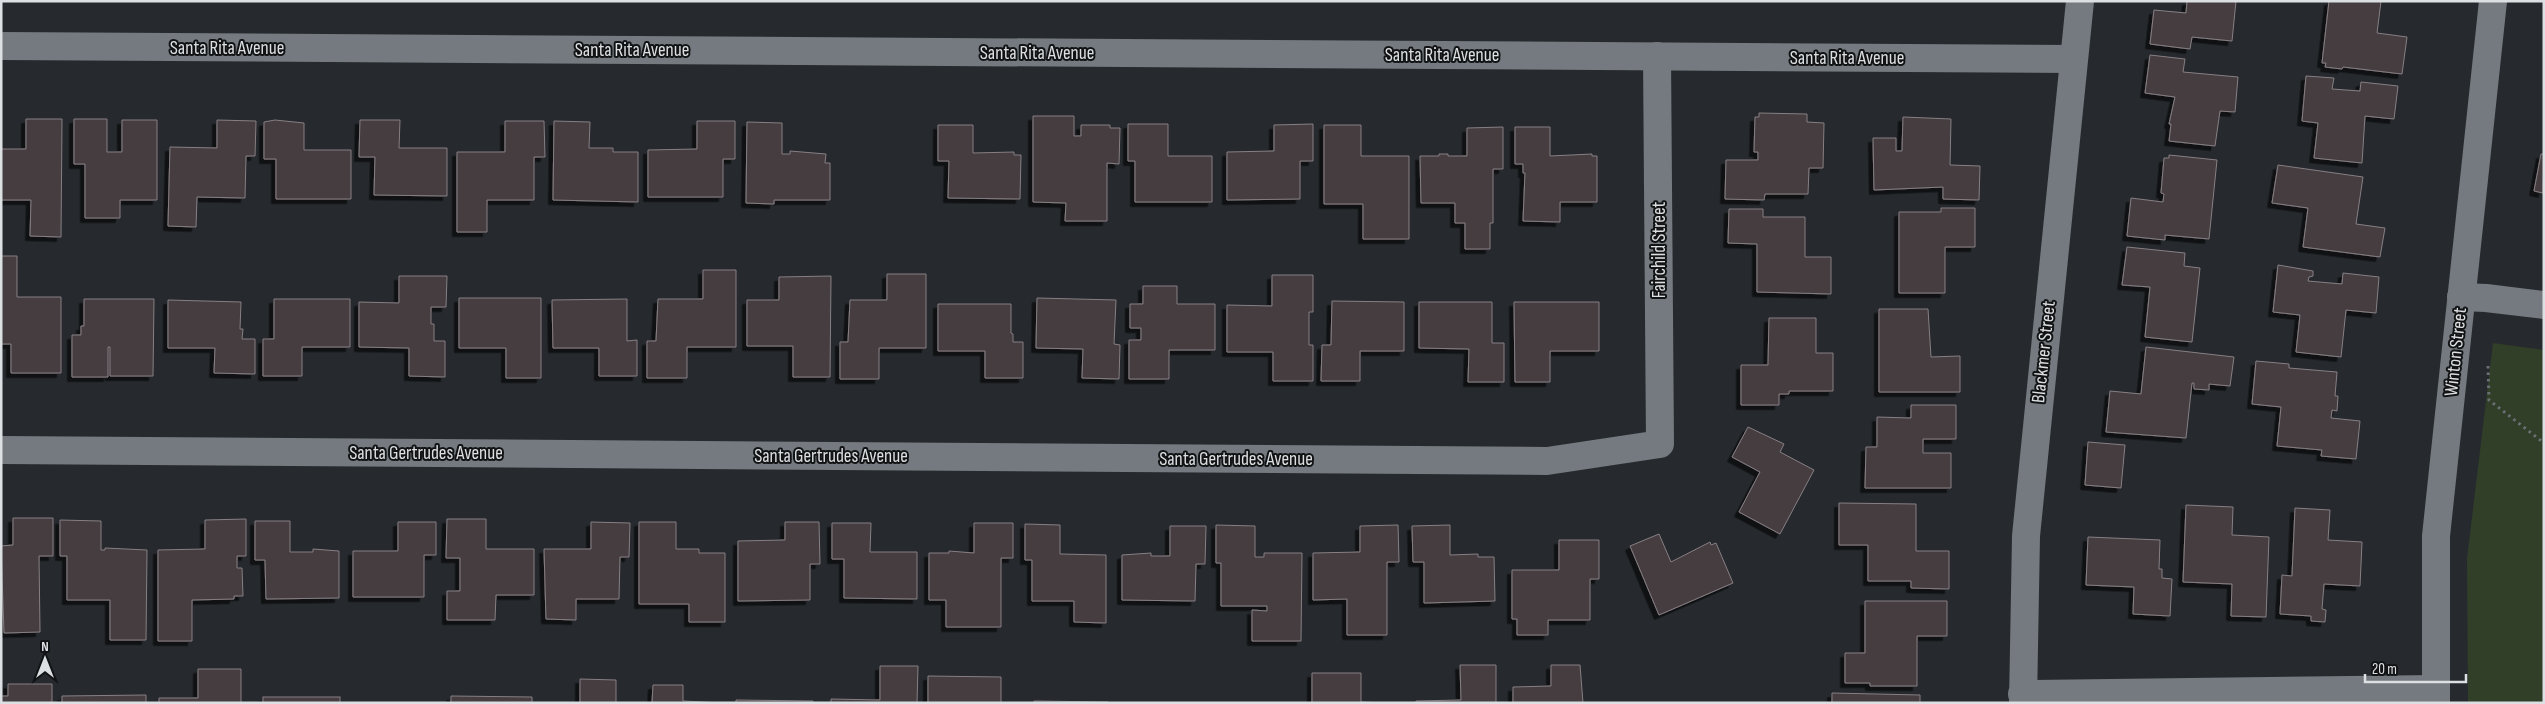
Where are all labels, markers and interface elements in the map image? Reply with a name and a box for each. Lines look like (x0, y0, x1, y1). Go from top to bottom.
street label: Santa Rita Avenue (170, 37, 284, 60)
street label: Santa Rita Avenue (575, 39, 689, 62)
street label: Santa Rita Avenue (980, 42, 1094, 65)
street label: Santa Rita Avenue (1385, 44, 1499, 67)
street label: Santa Rita Avenue (1790, 47, 1904, 70)
street label: Fairchild Street (1648, 201, 1671, 298)
street label: Blackmer Street (2027, 300, 2061, 404)
street label: Winton Street (2440, 306, 2472, 397)
street label: Santa Gertrudes Avenue (349, 442, 503, 465)
street label: Santa Gertrudes Avenue (754, 445, 908, 468)
street label: Santa Gertrudes Avenue (1159, 448, 1313, 471)
north arrow (20, 634, 70, 684)
text: N (41, 638, 49, 655)
scale bar (2365, 652, 2466, 684)
text: 20 m (2372, 660, 2397, 679)

